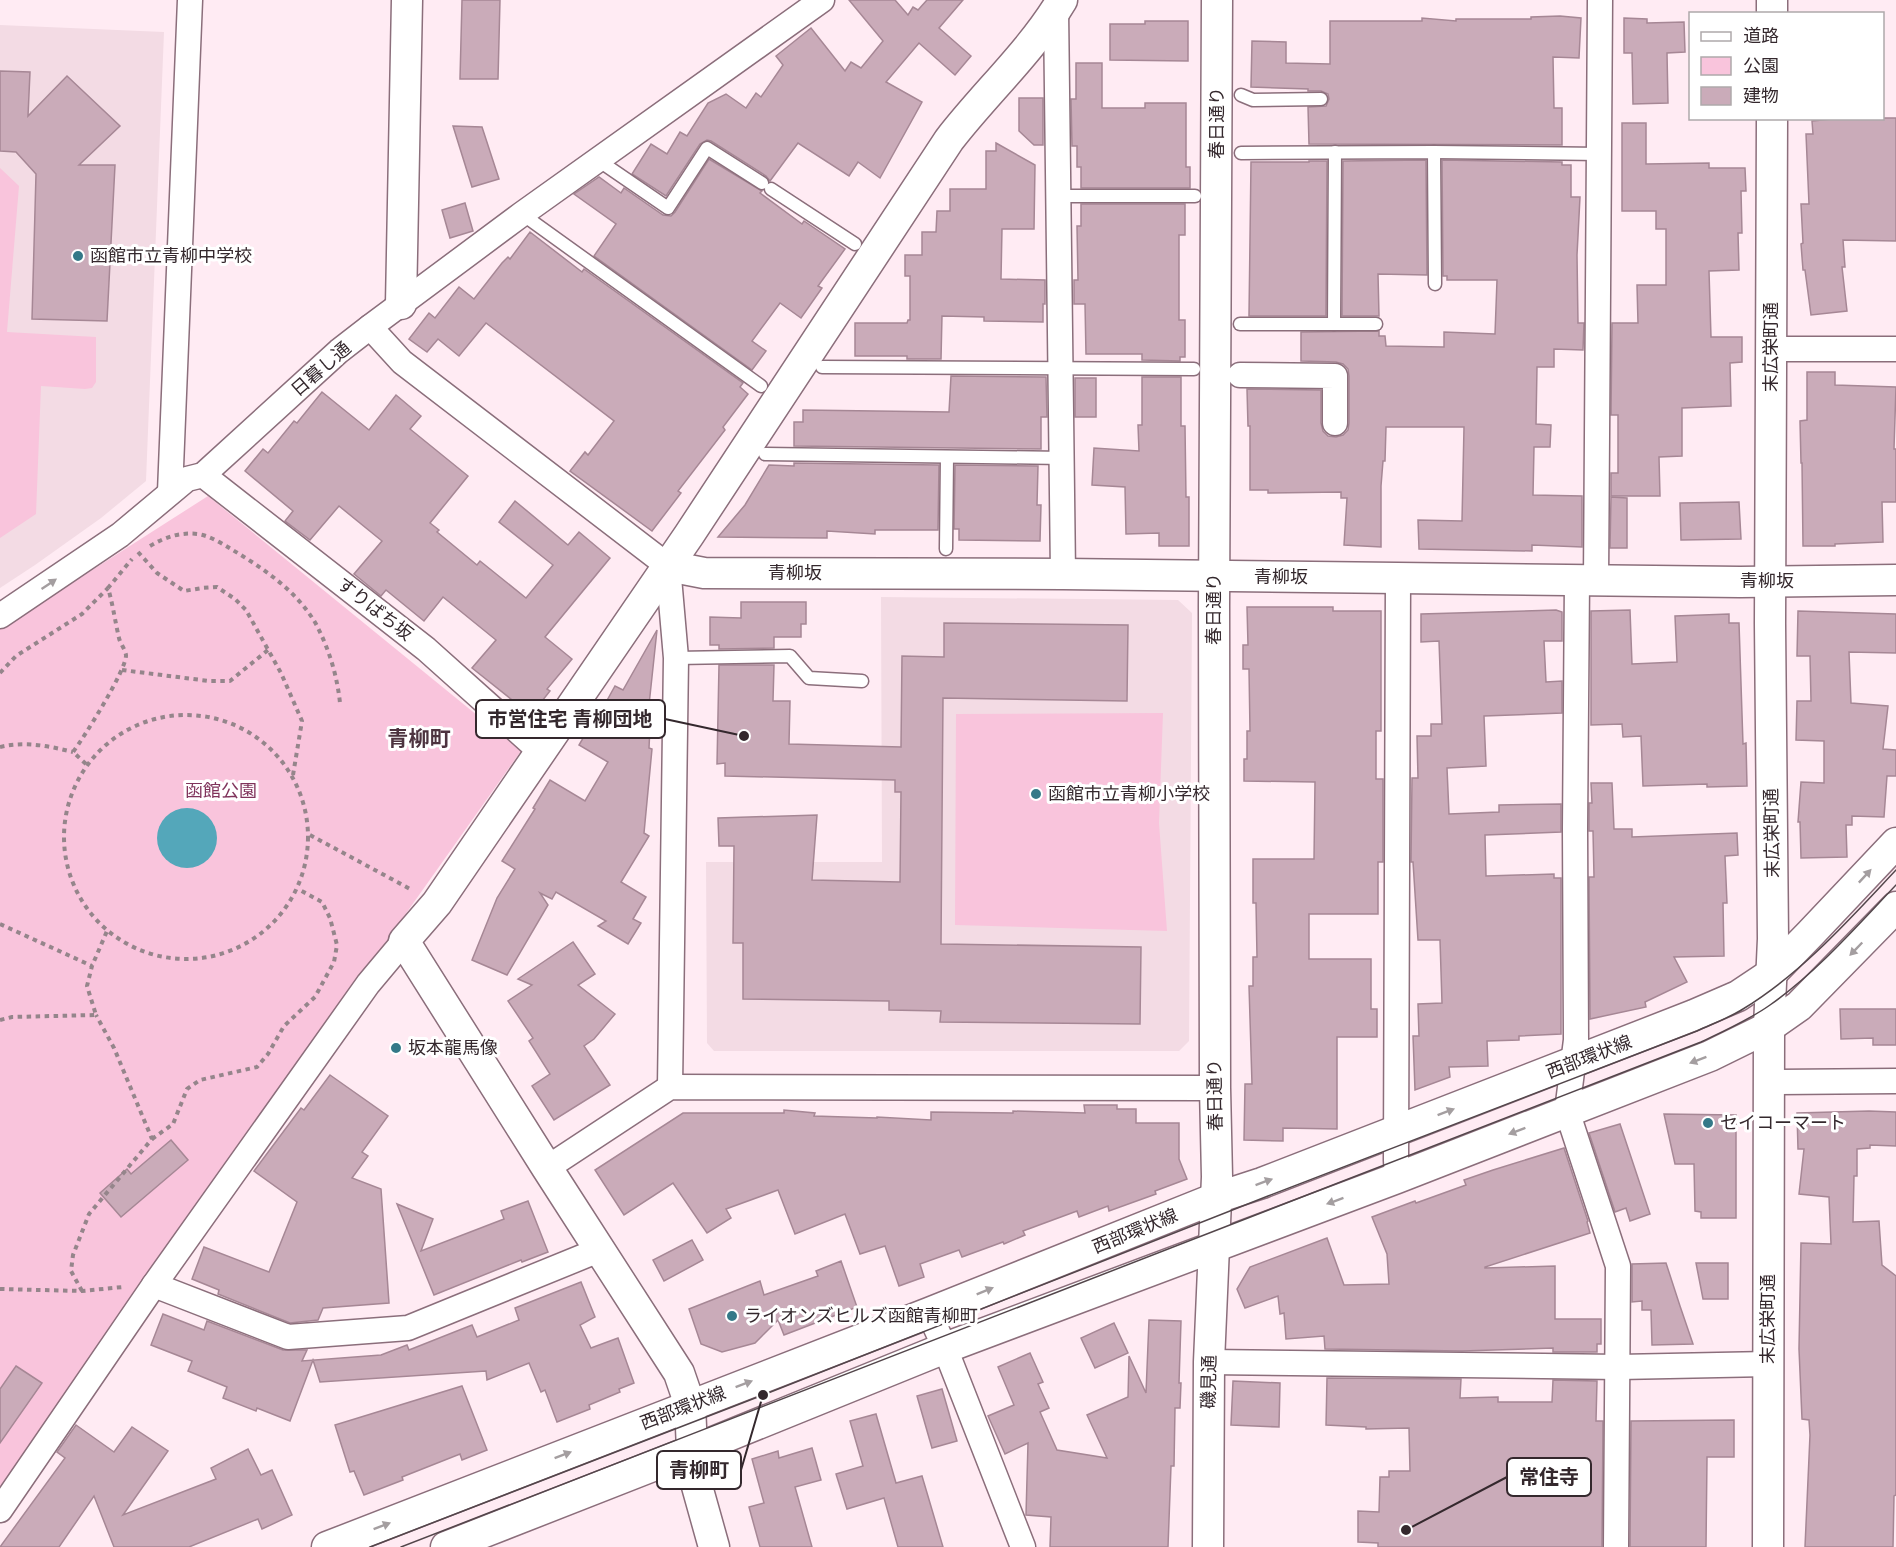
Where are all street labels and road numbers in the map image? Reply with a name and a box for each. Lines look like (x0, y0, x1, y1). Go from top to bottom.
street label: 春日通り (1205, 87, 1228, 159)
street label: 末広栄町通 (1759, 302, 1782, 392)
street label: 日暮し通 (286, 336, 355, 401)
street label: 青柳坂 (768, 561, 822, 584)
street label: 青柳坂 (1254, 565, 1308, 588)
street label: 青柳坂 (1740, 569, 1794, 592)
street label: すりばち坂 (333, 572, 418, 645)
street label: 春日通り (1202, 573, 1225, 645)
street label: 末広栄町通 (1759, 788, 1784, 878)
street label: 西部環状線 (1543, 1030, 1635, 1083)
street label: 春日通り (1202, 1059, 1227, 1131)
street label: 西部環状線 (1089, 1203, 1181, 1258)
street label: 末広栄町通 (1756, 1274, 1779, 1364)
street label: 磯見通 (1197, 1355, 1220, 1409)
street label: 西部環状線 (637, 1381, 729, 1434)

